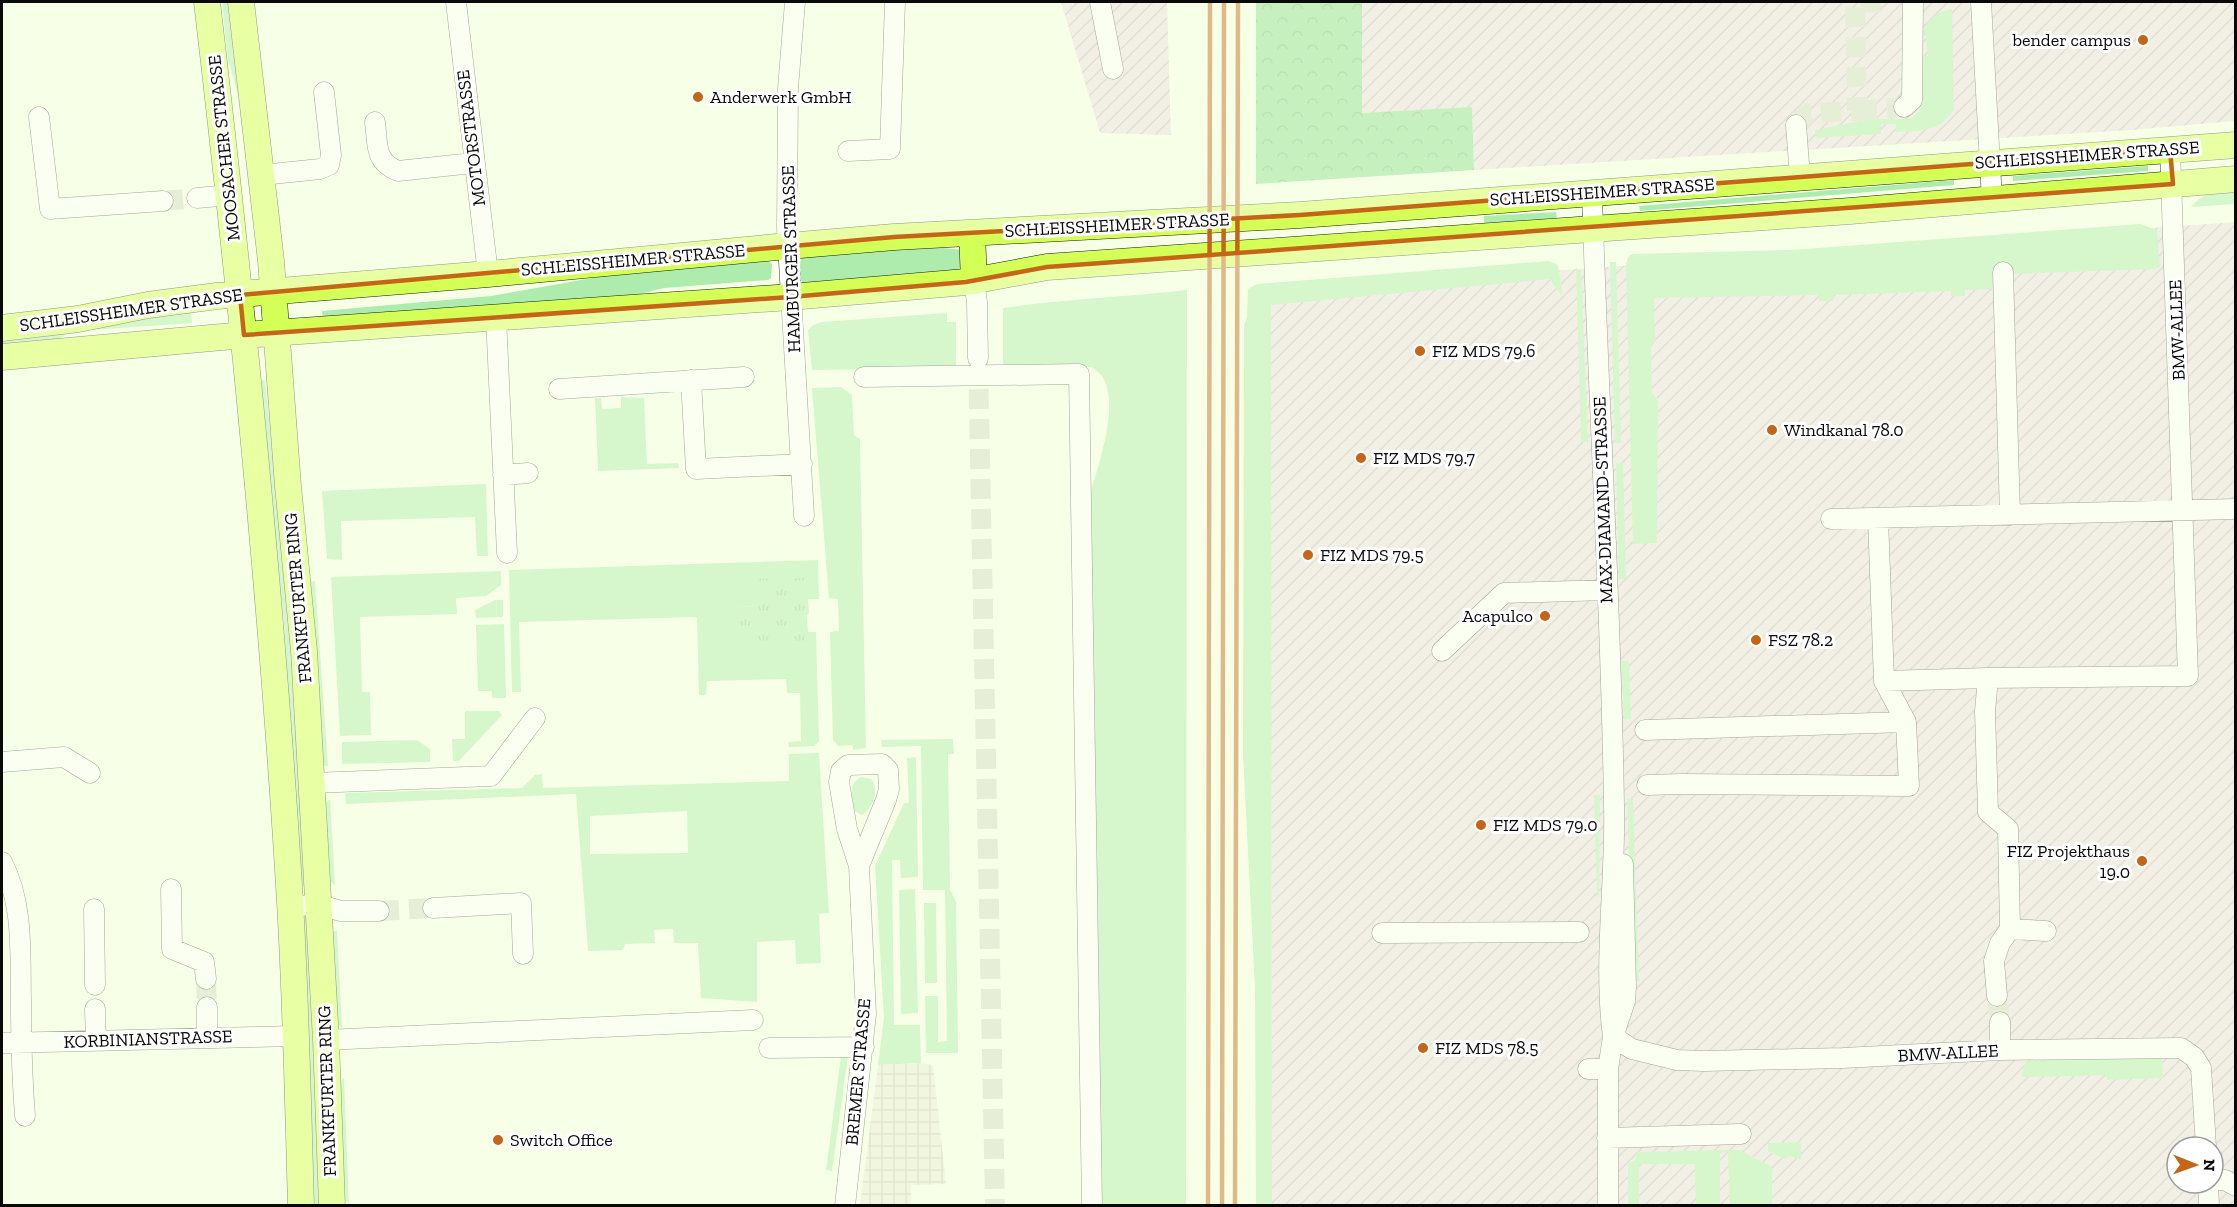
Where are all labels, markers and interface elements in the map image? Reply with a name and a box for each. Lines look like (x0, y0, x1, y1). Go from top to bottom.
place label: bender campus (2011, 29, 2131, 51)
marker: bender campus (2136, 33, 2150, 47)
street label: MOOSACHER STRASSE (203, 54, 245, 242)
street label: MOTORSTRASSE (452, 69, 490, 207)
place label: Anderwerk GmbH (710, 86, 852, 108)
marker: Anderwerk GmbH (691, 90, 705, 104)
street label: SCHLEISSHEIMER STRASSE (1974, 136, 2200, 174)
street label: HAMBURGER STRASSE (777, 165, 805, 353)
street label: SCHLEISSHEIMER STRASSE (1489, 173, 1715, 211)
street label: SCHLEISSHEIMER STRASSE (1004, 208, 1230, 242)
street label: SCHLEISSHEIMER STRASSE (520, 239, 746, 281)
street label: BMW-ALLEE (2164, 279, 2190, 381)
street label: SCHLEISSHEIMER STRASSE (18, 283, 244, 337)
place label: FIZ MDS 79.6 (1432, 340, 1536, 362)
marker: FIZ MDS 79.6 (1413, 344, 1427, 358)
street label: MAX-DIAMAND-STRASSE (1588, 396, 1618, 604)
place label: Windkanal 78.0 (1784, 419, 1904, 441)
marker: Windkanal 78.0 (1765, 423, 1779, 437)
place label: FIZ MDS 79.7 (1373, 447, 1476, 469)
marker: FIZ MDS 79.7 (1354, 451, 1368, 465)
street label: FRANKFURTER RING (280, 512, 316, 684)
place label: FIZ MDS 79.5 (1320, 544, 1424, 566)
marker: FIZ MDS 79.5 (1301, 548, 1315, 562)
place label: Acapulco (1462, 605, 1533, 627)
marker: Acapulco (1538, 609, 1552, 623)
place label: FSZ 78.2 (1768, 629, 1833, 651)
marker: FSZ 78.2 (1749, 633, 1763, 647)
place label: FIZ MDS 79.0 (1493, 814, 1598, 836)
marker: FIZ MDS 79.0 (1474, 818, 1488, 832)
place label: FIZ Projekthaus 19.0 (2007, 840, 2130, 883)
marker: FIZ Projekthaus 19.0 (2135, 854, 2149, 868)
street label: BREMER STRASSE (841, 998, 875, 1146)
street label: FRANKFURTER RING (313, 1005, 341, 1177)
street label: KORBINIANSTRASSE (63, 1025, 233, 1053)
place label: FIZ MDS 78.5 (1435, 1037, 1539, 1059)
street label: BMW-ALLEE (1897, 1039, 1999, 1067)
marker: FIZ MDS 78.5 (1416, 1041, 1430, 1055)
place label: Switch Office (510, 1129, 613, 1151)
marker: Switch Office (491, 1133, 505, 1147)
north arrow (2165, 1135, 2225, 1195)
text: N (2200, 1159, 2219, 1172)

